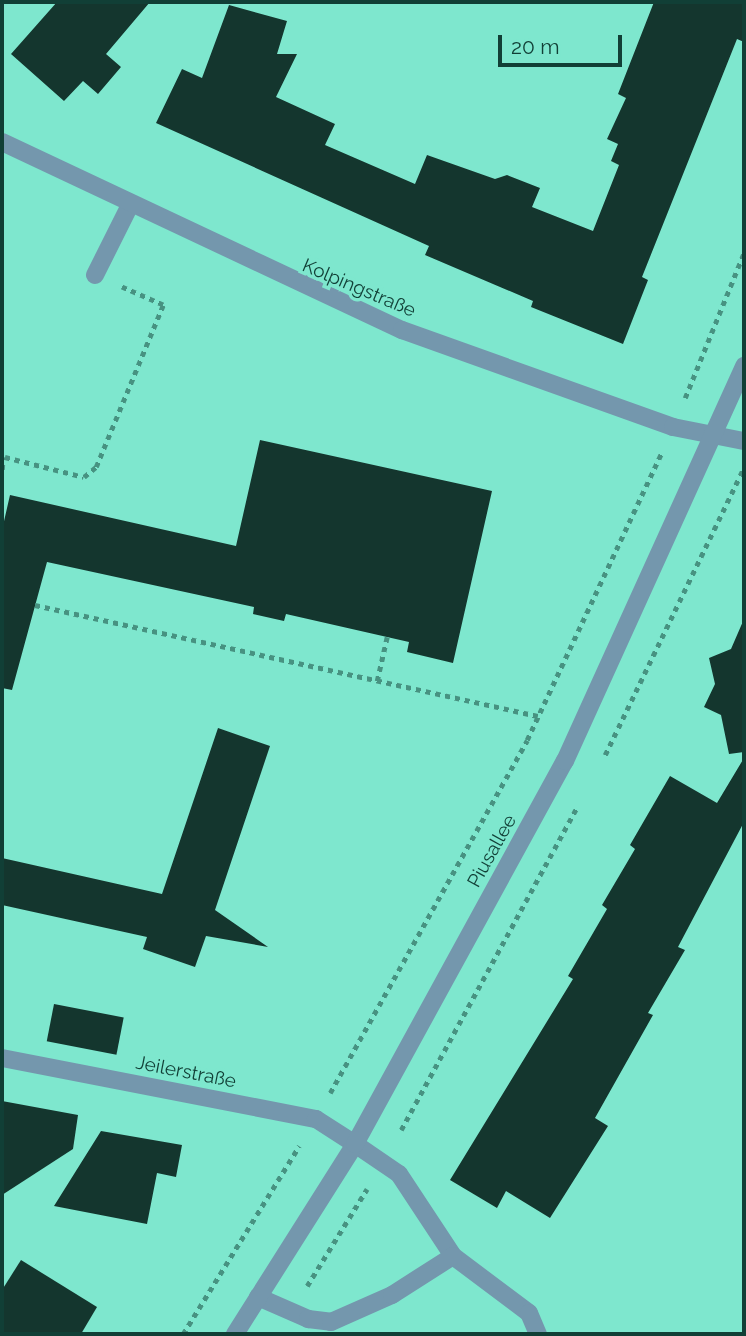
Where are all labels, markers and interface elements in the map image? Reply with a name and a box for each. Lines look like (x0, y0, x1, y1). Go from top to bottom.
scale bar (501, 21, 625, 65)
text: 20 m (511, 34, 559, 59)
street label: Kolpingstraße (299, 254, 419, 322)
street label: Piusallee (463, 811, 521, 891)
street label: Jeilerstraße (134, 1051, 238, 1093)

